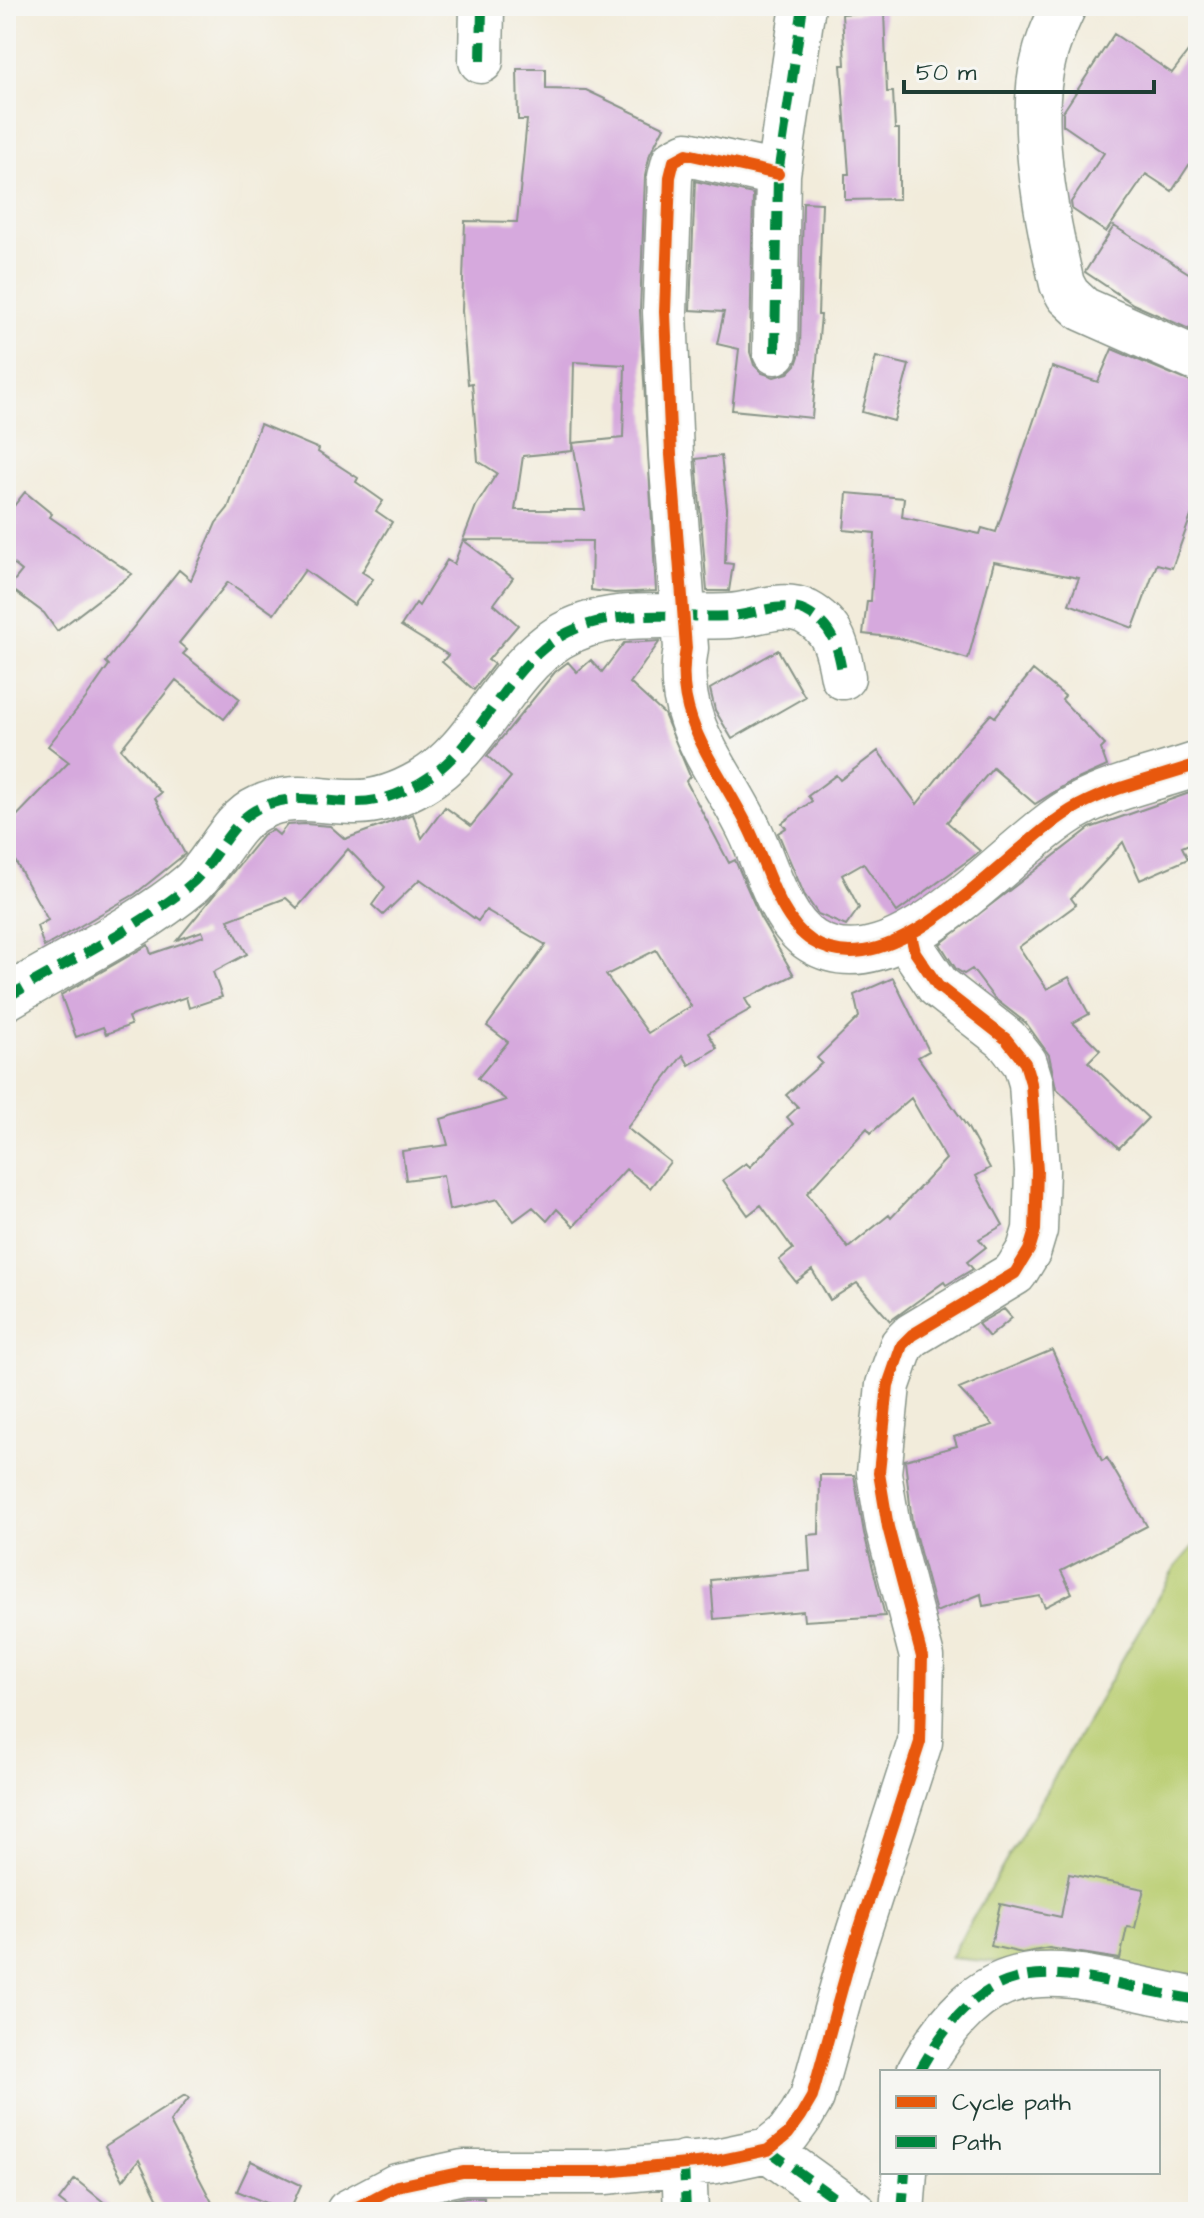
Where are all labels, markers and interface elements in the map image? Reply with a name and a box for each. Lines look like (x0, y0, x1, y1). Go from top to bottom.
scale bar (904, 44, 1154, 94)
text: 50 m (916, 56, 977, 90)
legend (880, 2070, 1160, 2174)
text: Cycle path (952, 2086, 1071, 2121)
text: Path (952, 2126, 1001, 2160)

